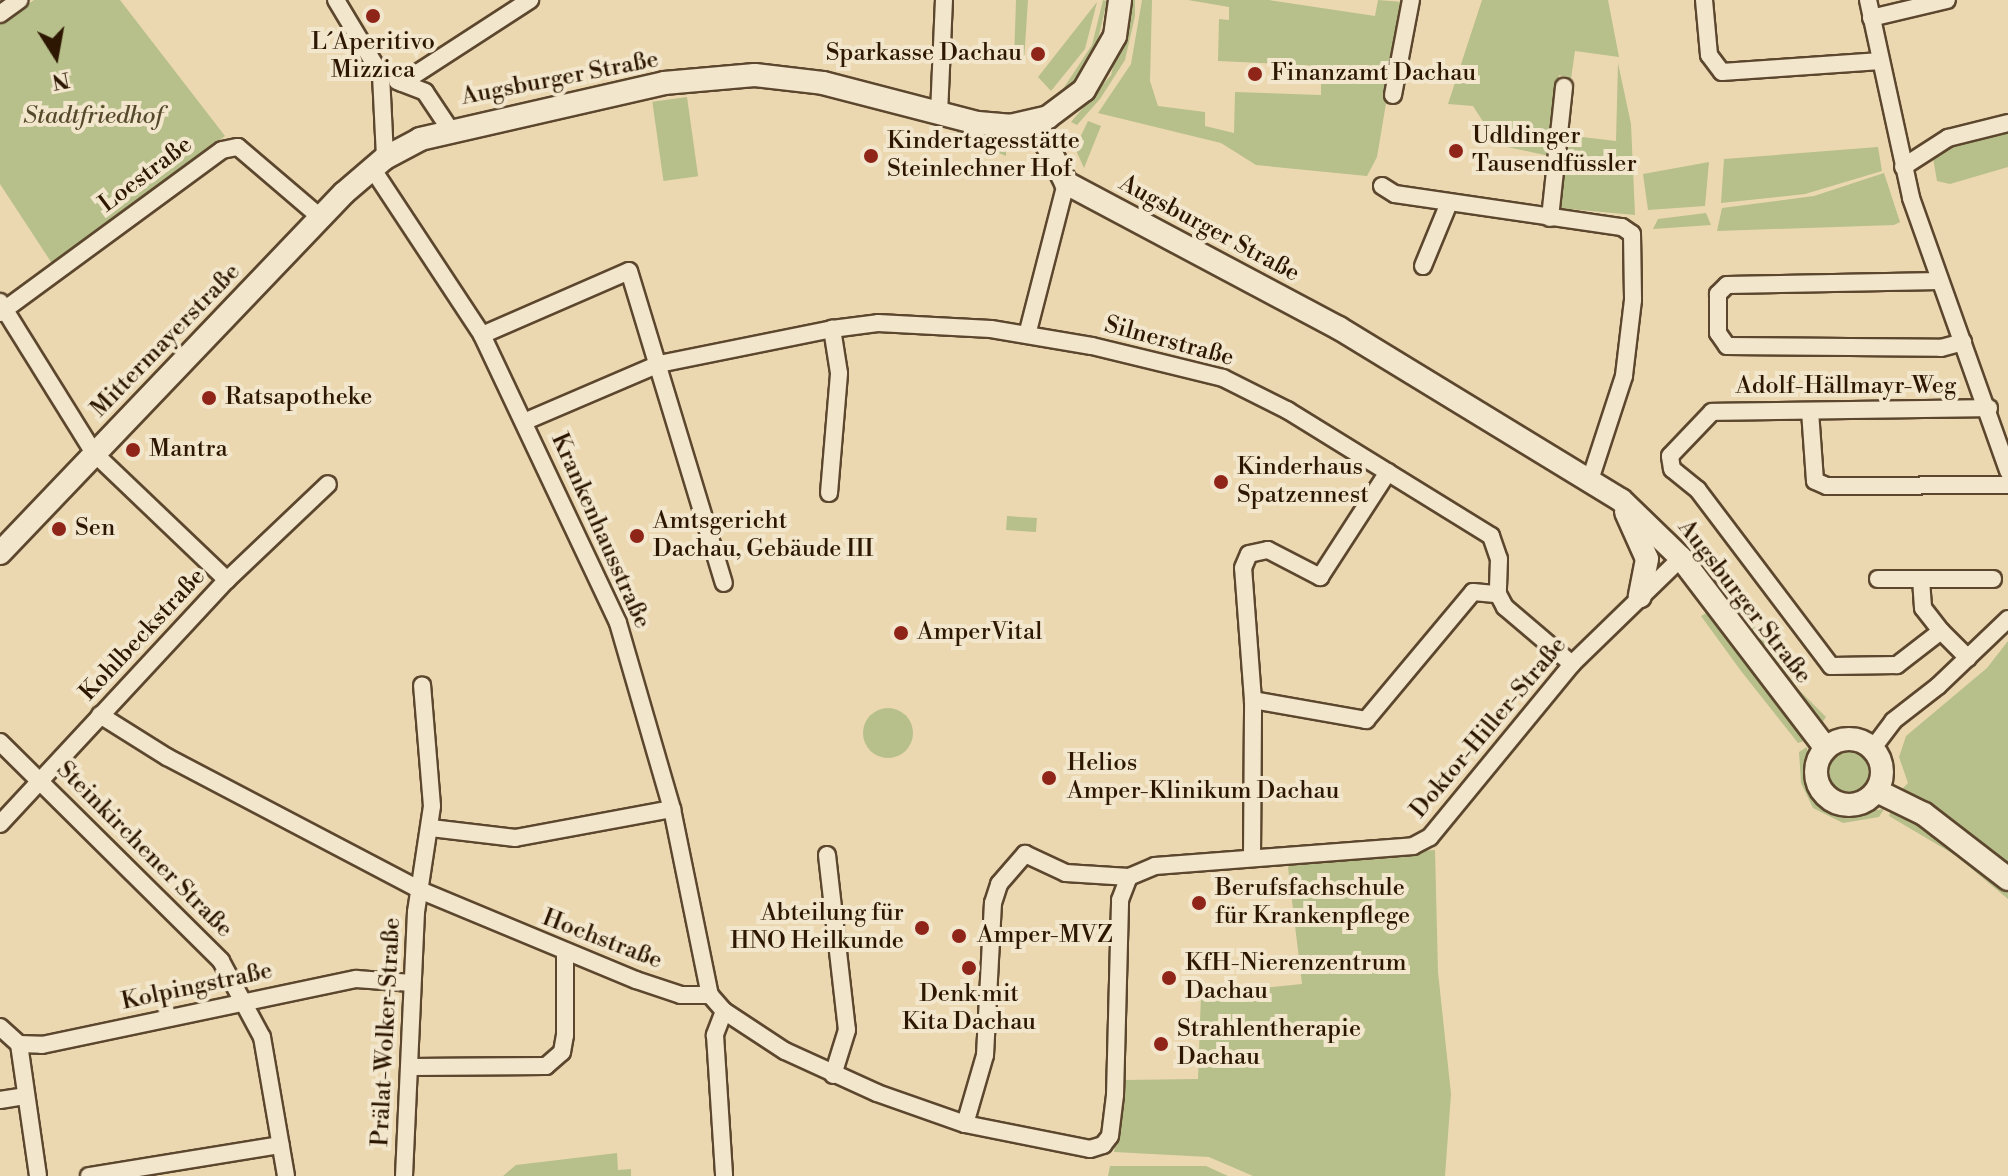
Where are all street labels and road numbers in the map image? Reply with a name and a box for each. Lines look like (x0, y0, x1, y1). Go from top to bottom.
street label: Augsburger Straße (459, 46, 661, 112)
street label: Loestraße (94, 131, 198, 219)
street label: Augsburger Straße (1114, 169, 1304, 289)
street label: Mittermayerstraße (85, 258, 247, 424)
street label: Silnerstraße (1101, 311, 1237, 373)
street label: Adolf-Hällmayr-Weg (1736, 373, 1956, 401)
street label: Krankenhausstraße (544, 429, 656, 633)
street label: Augsburger Straße (1671, 514, 1817, 690)
street label: Kohlbeckstraße (74, 563, 212, 707)
street label: Doktor-Hiller-Straße (1405, 632, 1573, 824)
street label: Steinkirchener Straße (50, 756, 238, 944)
street label: Hochstraße (538, 904, 666, 976)
street label: Prälat-Wolker-Straße (367, 917, 407, 1147)
street label: Kolpingstraße (119, 957, 275, 1017)

